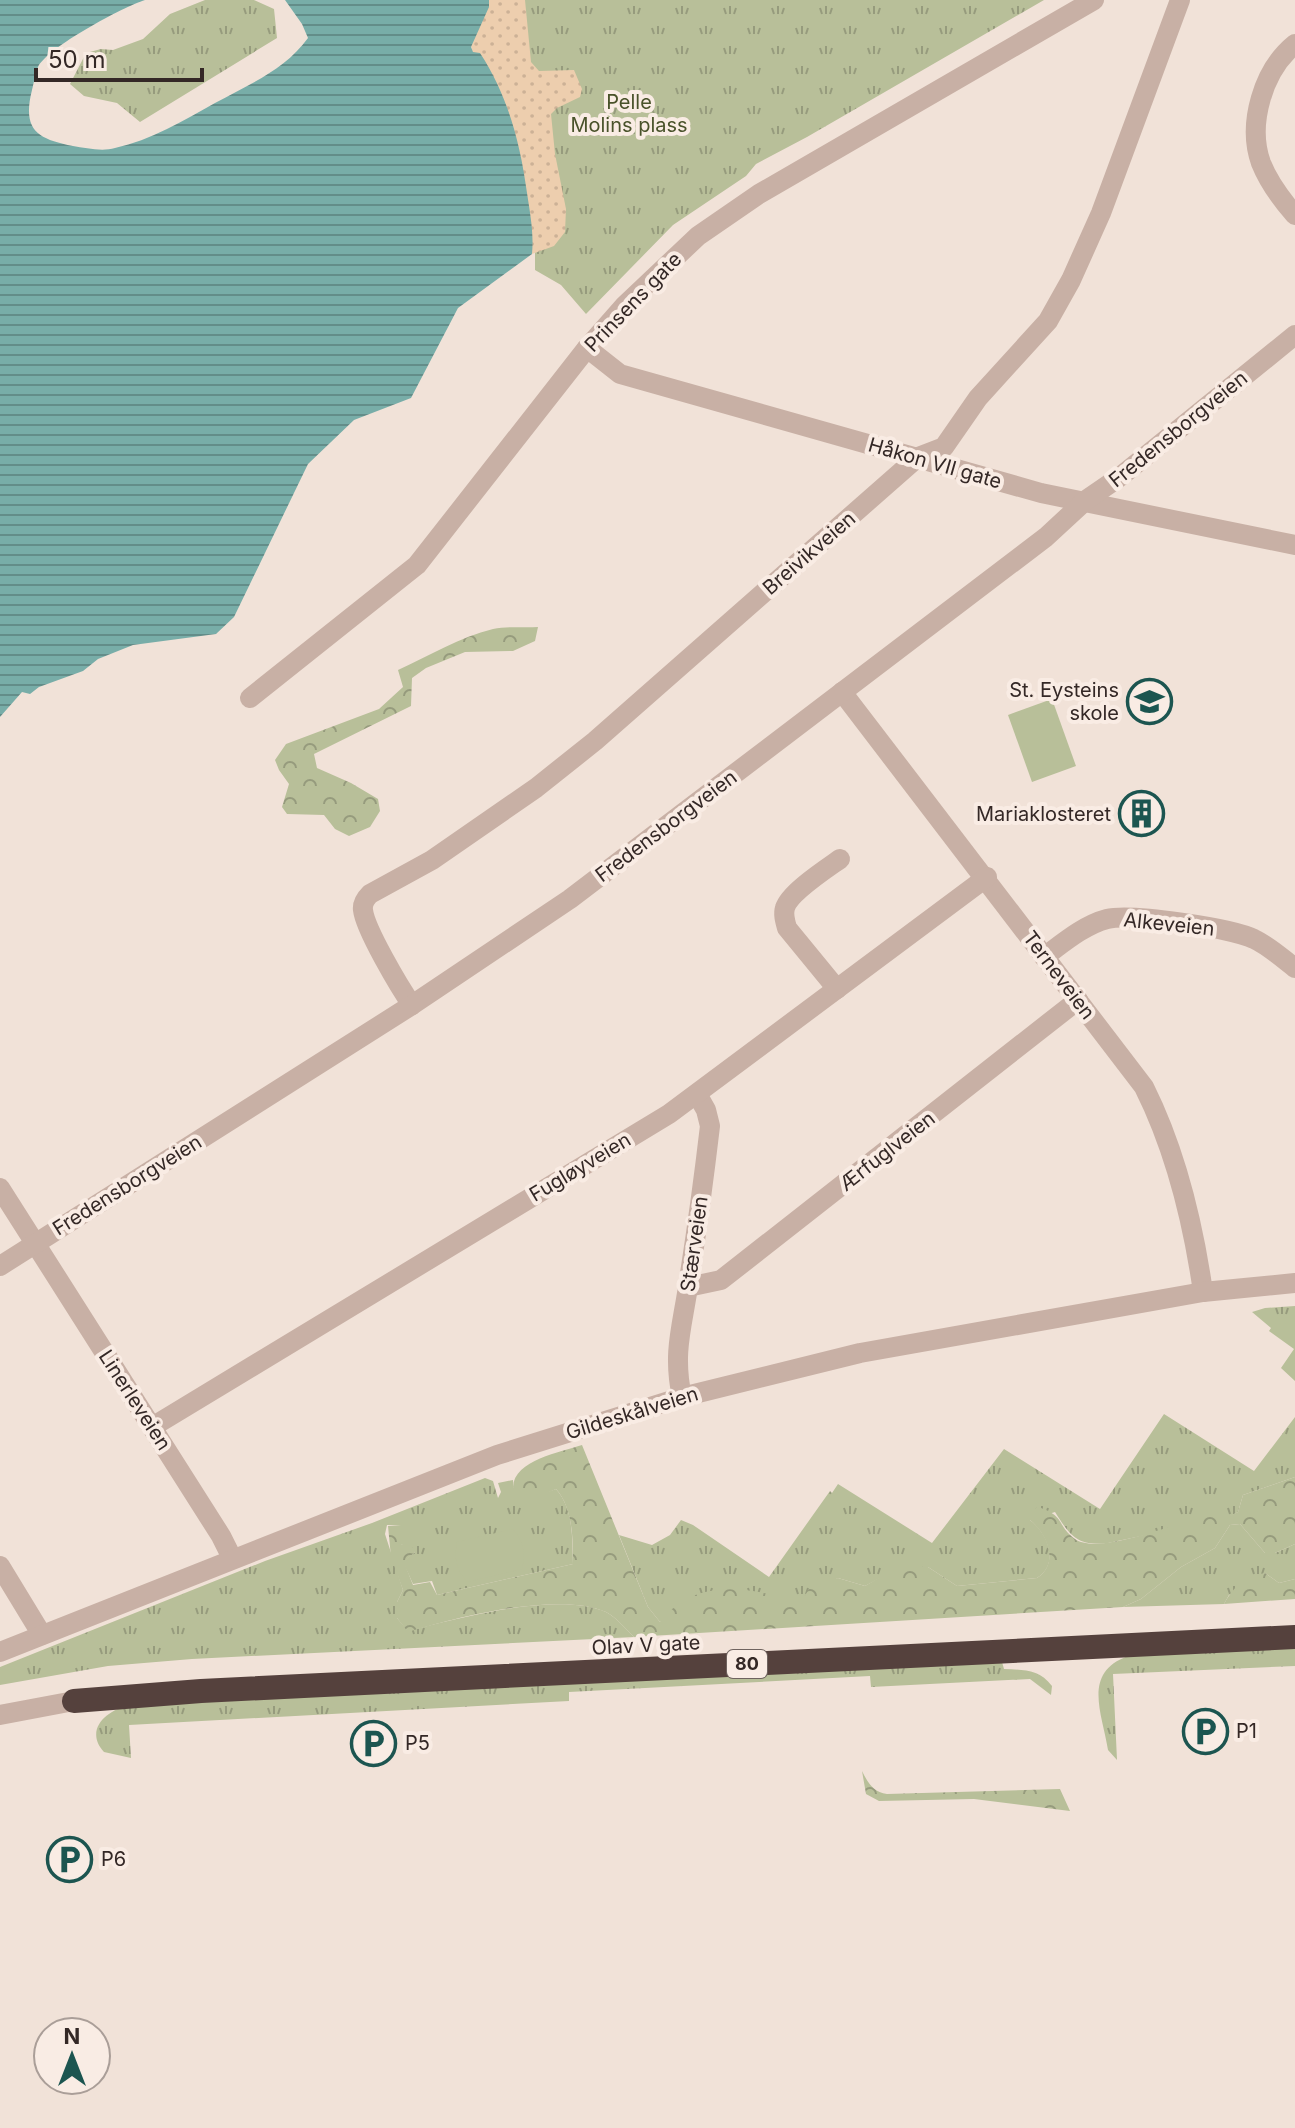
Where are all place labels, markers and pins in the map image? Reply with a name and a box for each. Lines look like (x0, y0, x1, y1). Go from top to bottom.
school or university icon: St. Eysteins skole (1126, 677, 1174, 725)
place label: St. Eysteins skole (1009, 678, 1119, 725)
building icon: Mariaklosteret (1118, 790, 1166, 838)
place label: Mariaklosteret (976, 802, 1111, 826)
parking icon: P1 (1181, 1707, 1229, 1755)
parking icon: P5 (350, 1719, 398, 1767)
place label: P1 (1236, 1719, 1257, 1743)
place label: P5 (405, 1731, 430, 1755)
parking icon: P6 (46, 1835, 94, 1883)
place label: P6 (101, 1847, 126, 1871)

